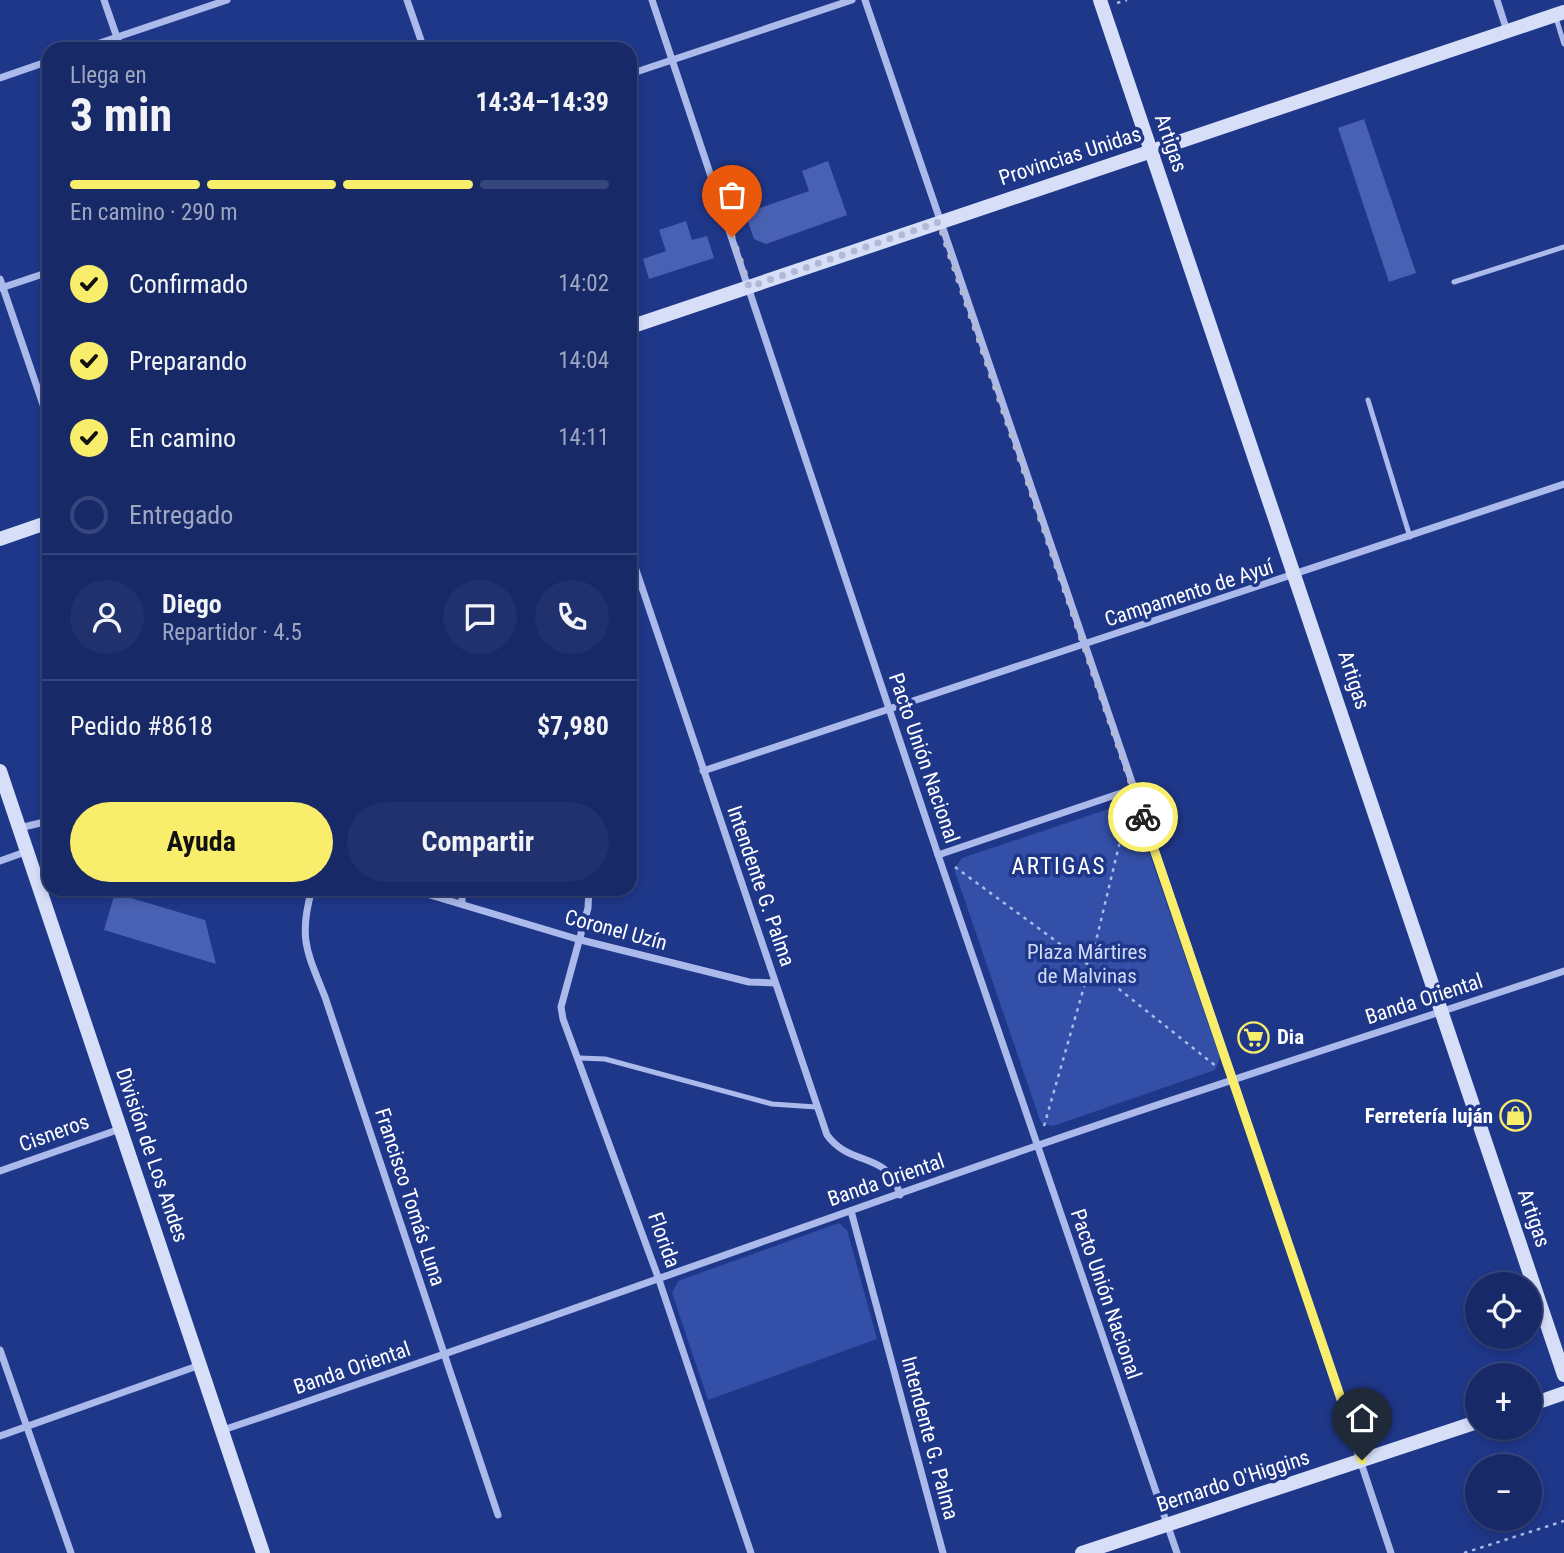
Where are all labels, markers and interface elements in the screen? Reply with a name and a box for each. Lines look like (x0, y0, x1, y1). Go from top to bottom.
text: Llega en (70, 62, 147, 89)
text: 14:34–14:39 (475, 87, 609, 117)
text: 3 min (70, 88, 172, 142)
street label: Artigas (1150, 111, 1192, 175)
street label: Provincias Unidas (996, 122, 1144, 190)
pin (702, 165, 762, 237)
icon: bag (713, 176, 751, 214)
text: En camino · 290 m (70, 199, 238, 226)
icon: check (70, 265, 108, 303)
text: Confirmado (129, 269, 248, 299)
text: 14:02 (558, 270, 609, 297)
icon: check (70, 342, 108, 380)
text: Preparando (129, 346, 247, 376)
text: 14:04 (558, 347, 609, 374)
icon: check (70, 419, 108, 457)
text: En camino (129, 423, 236, 453)
text: 14:11 (558, 424, 609, 451)
text: Entregado (129, 500, 233, 530)
street label: Campamento de Ayuí (1102, 554, 1277, 632)
button: person (70, 580, 144, 654)
button: chat (443, 580, 517, 654)
button: phone (535, 580, 609, 654)
text: Diego (162, 589, 222, 619)
text: Repartidor · 4.5 (162, 619, 302, 646)
street label: Artigas (1333, 648, 1375, 712)
street label: Pacto Unión Nacional (884, 670, 964, 846)
text: Pedido #8618 (70, 711, 213, 741)
text: $7,980 (537, 711, 609, 741)
courier (1108, 782, 1178, 852)
icon: bike (1124, 798, 1162, 836)
button: Ayuda (70, 802, 333, 882)
button: Compartir (347, 802, 609, 882)
street label: Intendente G. Palma (722, 803, 800, 969)
district label: ARTIGAS (1011, 853, 1107, 880)
street label: Coronel Uzín (562, 905, 670, 955)
park label: Plaza Mártires de Malvinas (1027, 940, 1147, 988)
street label: Banda Oriental (1362, 969, 1486, 1029)
supermarket icon: Dia (1237, 1020, 1271, 1054)
place label: Dia (1277, 1025, 1304, 1049)
street label: División de Los Andes (111, 1065, 193, 1245)
shop icon: Ferretería luján (1499, 1099, 1533, 1133)
place label: Ferretería luján (1365, 1104, 1493, 1128)
street label: Francisco Tomás Luna (370, 1105, 450, 1289)
street label: Cisneros (16, 1109, 92, 1157)
street label: Banda Oriental (824, 1149, 948, 1211)
street label: Artigas (1513, 1186, 1555, 1250)
street label: Pacto Unión Nacional (1066, 1206, 1146, 1382)
street label: Florida (643, 1209, 685, 1271)
map controls (1465, 1272, 1542, 1531)
button: locate (1465, 1272, 1542, 1349)
street label: Banda Oriental (290, 1337, 414, 1399)
street label: Intendente G. Palma (897, 1354, 963, 1522)
button: + (1465, 1363, 1542, 1440)
pin (1332, 1388, 1392, 1460)
icon: home (1343, 1399, 1381, 1437)
street label: Bernardo O'Higgins (1154, 1445, 1312, 1517)
button: − (1465, 1454, 1542, 1531)

